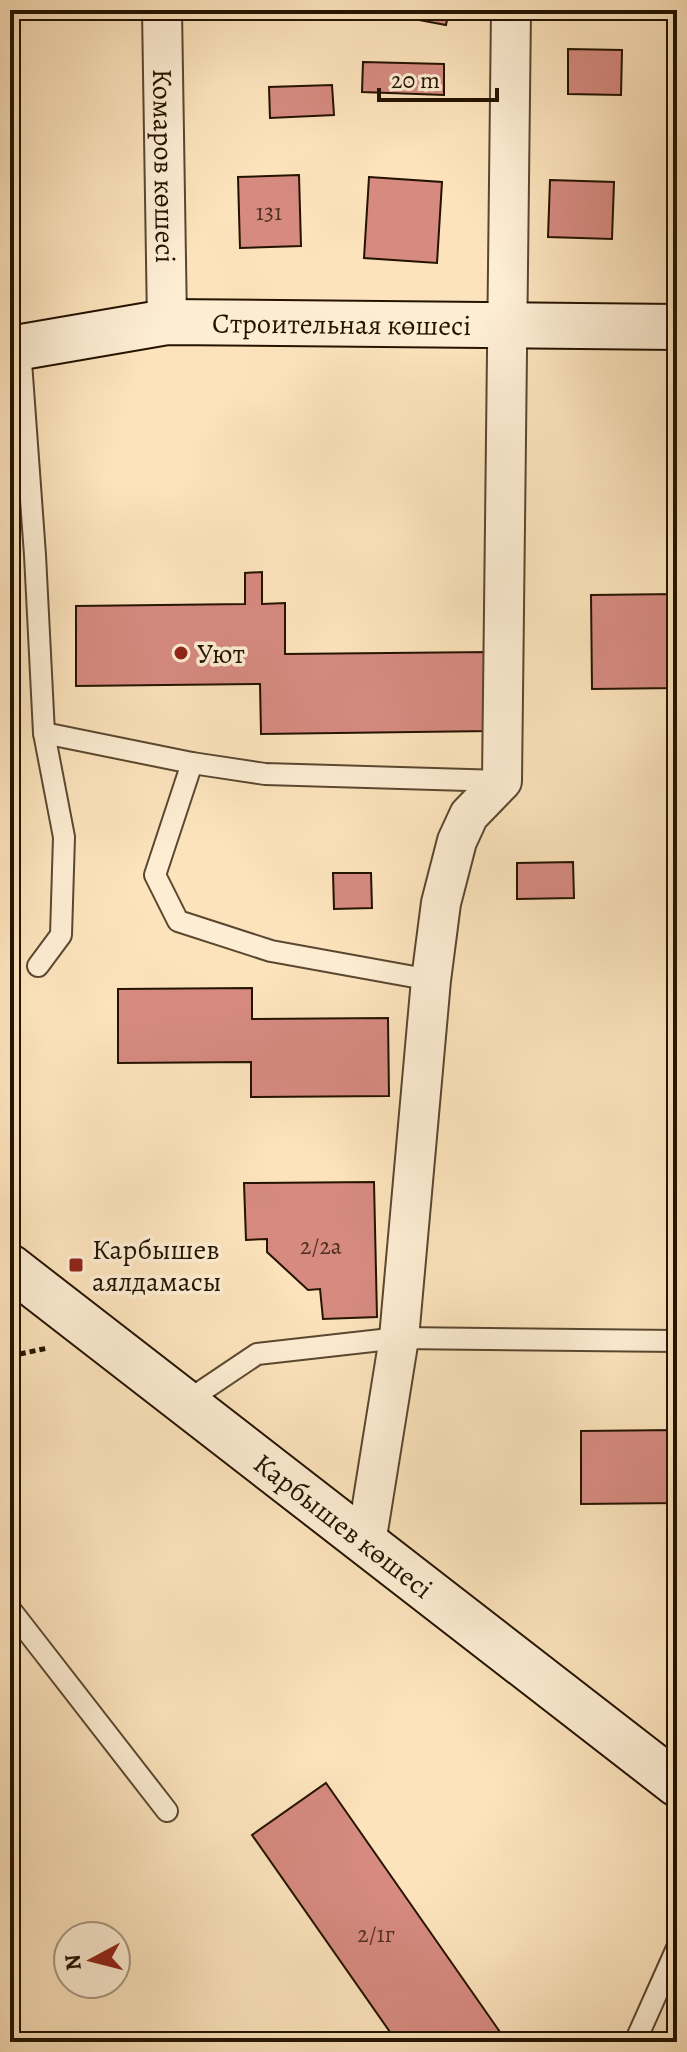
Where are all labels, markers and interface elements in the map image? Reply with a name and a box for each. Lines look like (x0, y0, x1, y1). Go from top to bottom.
scale bar (379, 52, 497, 102)
text: 20 m (391, 64, 440, 96)
street label: Комаров көшесі (143, 68, 184, 264)
house number: 131 (256, 196, 282, 228)
street label: Строительная көшесі (212, 304, 471, 345)
place label: Уют (197, 635, 245, 673)
marker: Уют (172, 644, 190, 662)
house number: 2/2а (300, 1230, 342, 1262)
place label: Карбышев аялдамасы (92, 1231, 221, 1301)
marker: Карбышев аялдамасы (67, 1256, 85, 1274)
street label: Карбышев көшесі (245, 1445, 440, 1608)
house number: 2/1г (357, 1918, 395, 1950)
north arrow (52, 1920, 132, 2000)
text: N (57, 1953, 89, 1972)

